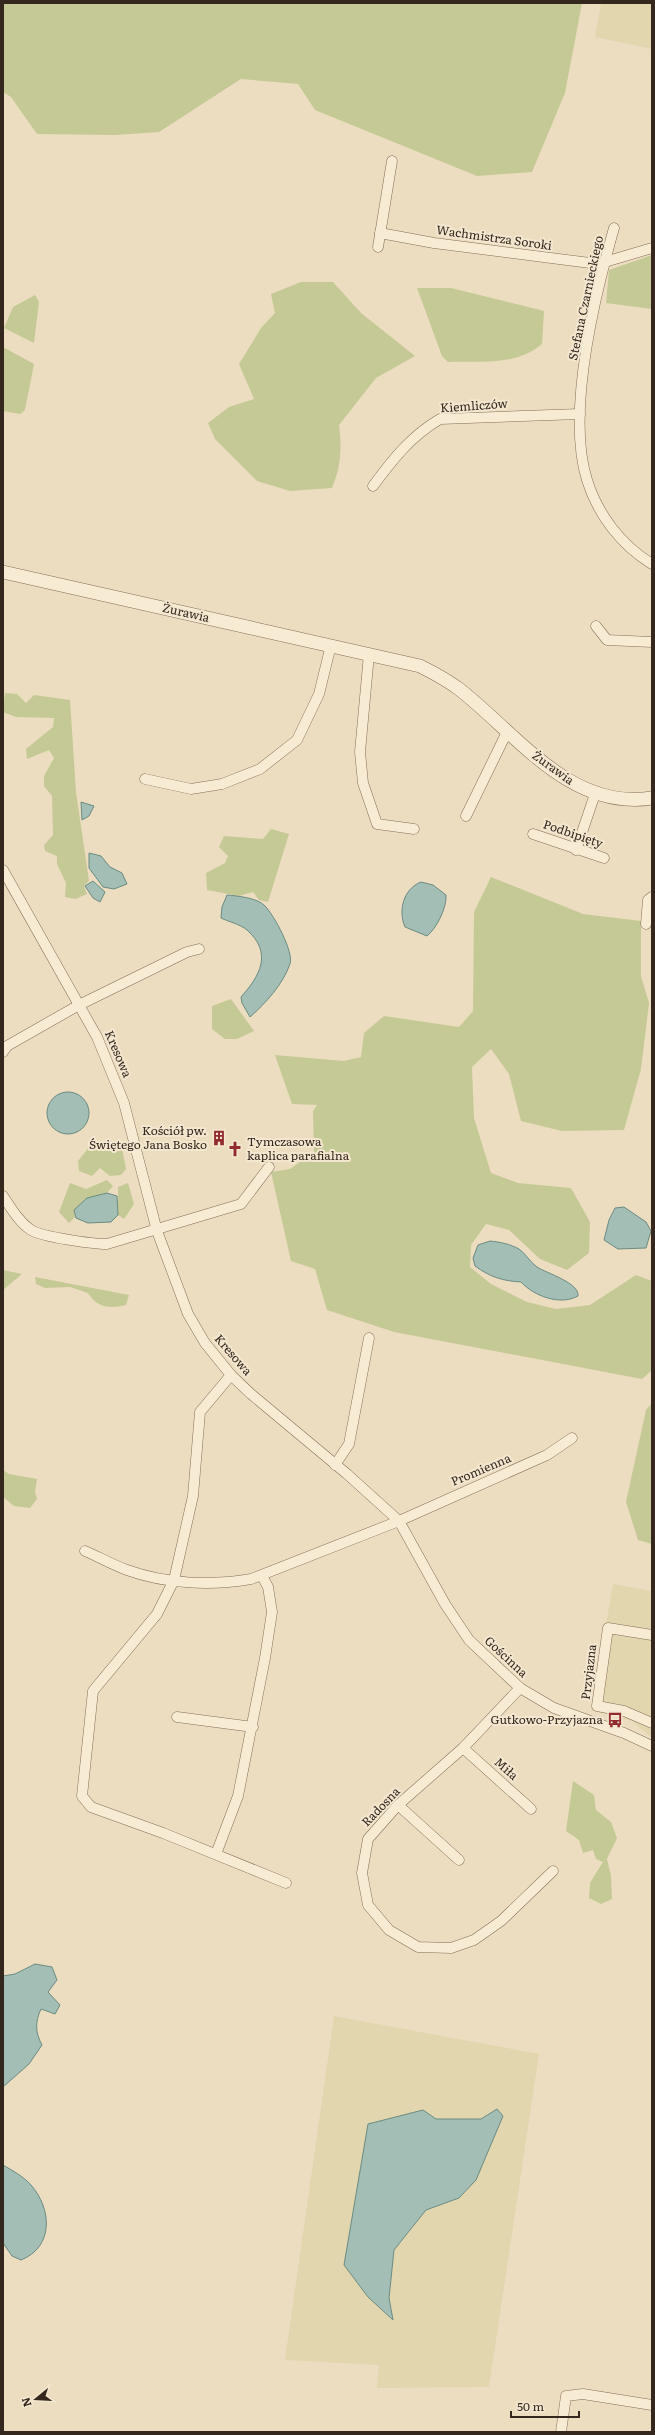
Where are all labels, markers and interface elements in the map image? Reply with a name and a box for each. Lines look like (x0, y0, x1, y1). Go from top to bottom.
street label: Wachmistrza Soroki (435, 220, 553, 254)
street label: Stefana Czarnieckiego (563, 234, 607, 362)
street label: Kiemliczów (439, 394, 509, 416)
street label: Żurawia (161, 598, 212, 626)
street label: Żurawia (529, 746, 579, 789)
street label: Podbipięty (541, 814, 606, 852)
street label: Kresowa (101, 1027, 137, 1080)
place label: Kościół pw. Świętego Jana Bosko (89, 1121, 207, 1153)
building icon: Kościół pw. Świętego Jana Bosko (210, 1129, 228, 1147)
place label: Tymczasowa kaplica parafialna (247, 1132, 350, 1164)
church icon: Tymczasowa kaplica parafialna (226, 1140, 244, 1158)
street label: Kresowa (211, 1330, 257, 1379)
street label: Promienna (448, 1448, 514, 1490)
street label: Gościnna (481, 1631, 533, 1681)
street label: Przyjazna (576, 1643, 600, 1701)
place label: Gutkowo-Przyjazna (490, 1710, 604, 1728)
bus stop icon: Gutkowo-Przyjazna (606, 1711, 624, 1729)
street label: Miła (491, 1753, 523, 1784)
street label: Radosna (357, 1782, 404, 1830)
north arrow (16, 2379, 56, 2419)
scale bar (511, 2393, 579, 2419)
text: N (17, 2396, 35, 2409)
text: 50 m (517, 2397, 544, 2415)

